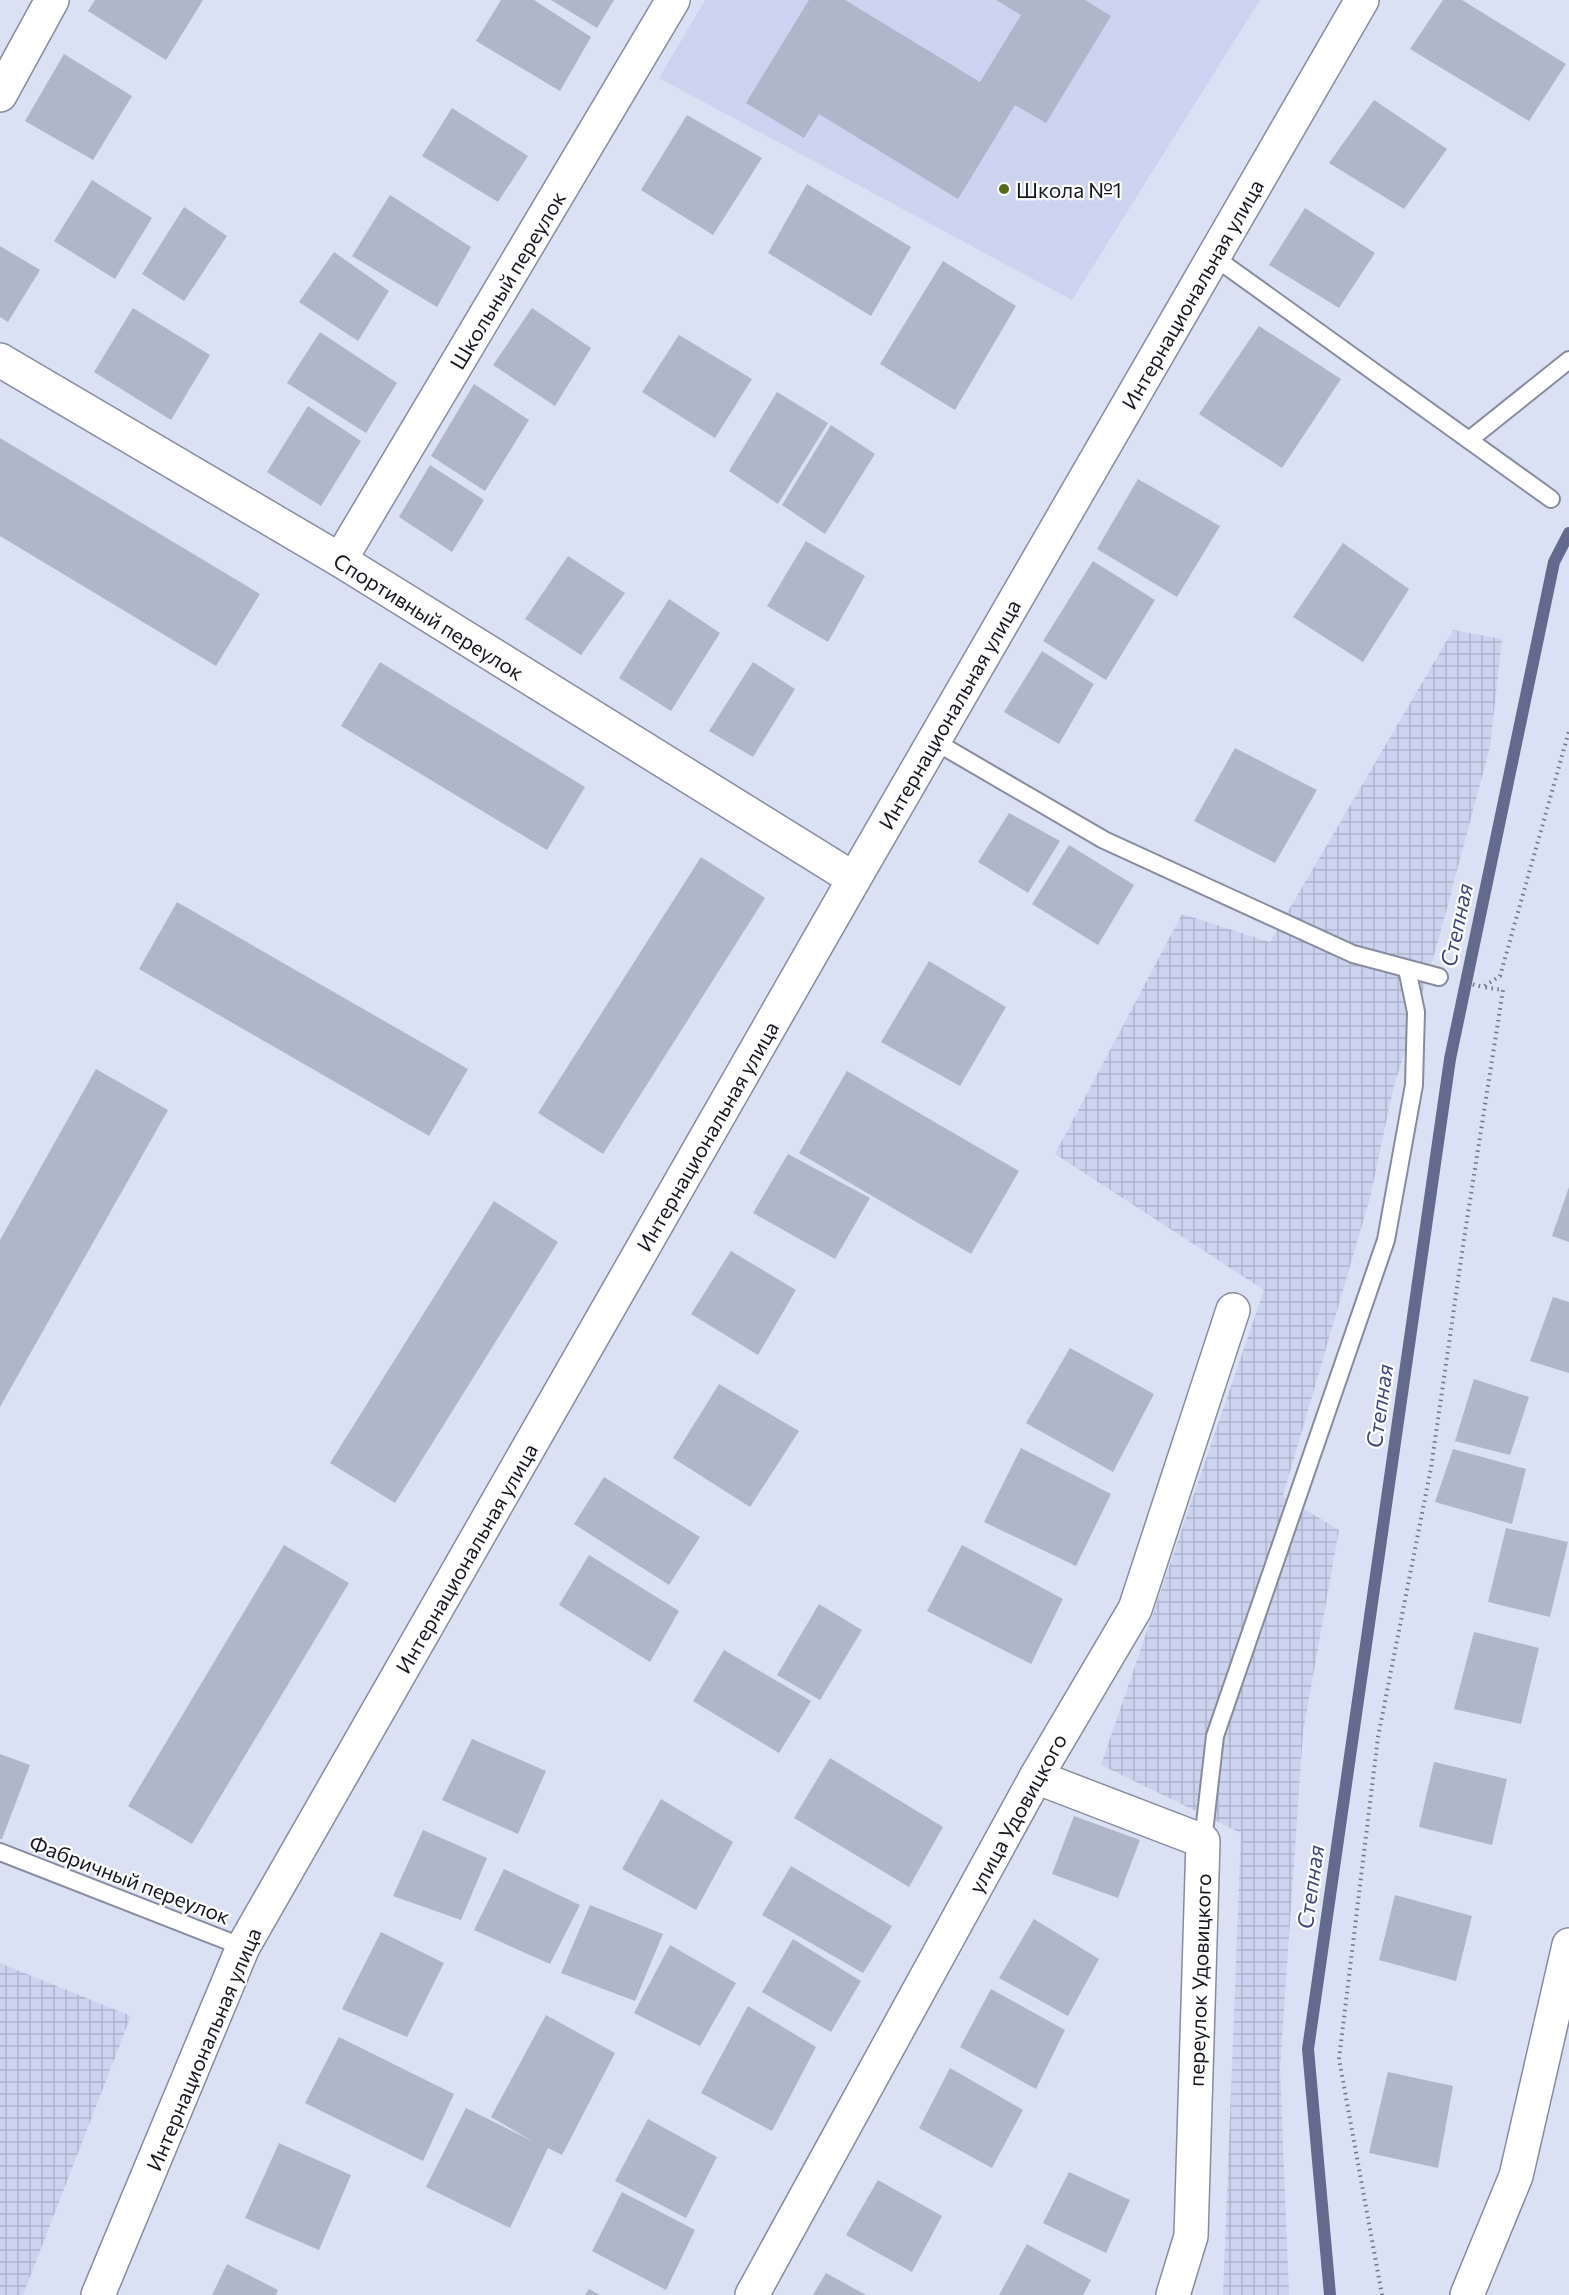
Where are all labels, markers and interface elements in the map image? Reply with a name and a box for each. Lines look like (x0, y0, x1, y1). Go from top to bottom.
street label: Интернациональная улица (1116, 174, 1268, 414)
place label: Школа №1 (1016, 177, 1122, 202)
marker: Школа №1 (997, 182, 1011, 196)
street label: Школьный переулок (444, 186, 570, 374)
street label: Спортивный переулок (329, 547, 529, 685)
street label: Интернациональная улица (873, 594, 1025, 834)
water label: Степная (1434, 881, 1478, 969)
street label: Интернациональная улица (631, 1016, 783, 1256)
water label: Степная (1360, 1362, 1398, 1450)
street label: Интернациональная улица (390, 1438, 542, 1678)
street label: улица Удовицкого (963, 1729, 1071, 1897)
street label: Фабричный переулок (26, 1829, 234, 1929)
water label: Степная (1291, 1843, 1329, 1931)
street label: переулок Удовицкого (1183, 1873, 1215, 2087)
street label: Интернациональная улица (140, 1924, 266, 2174)

